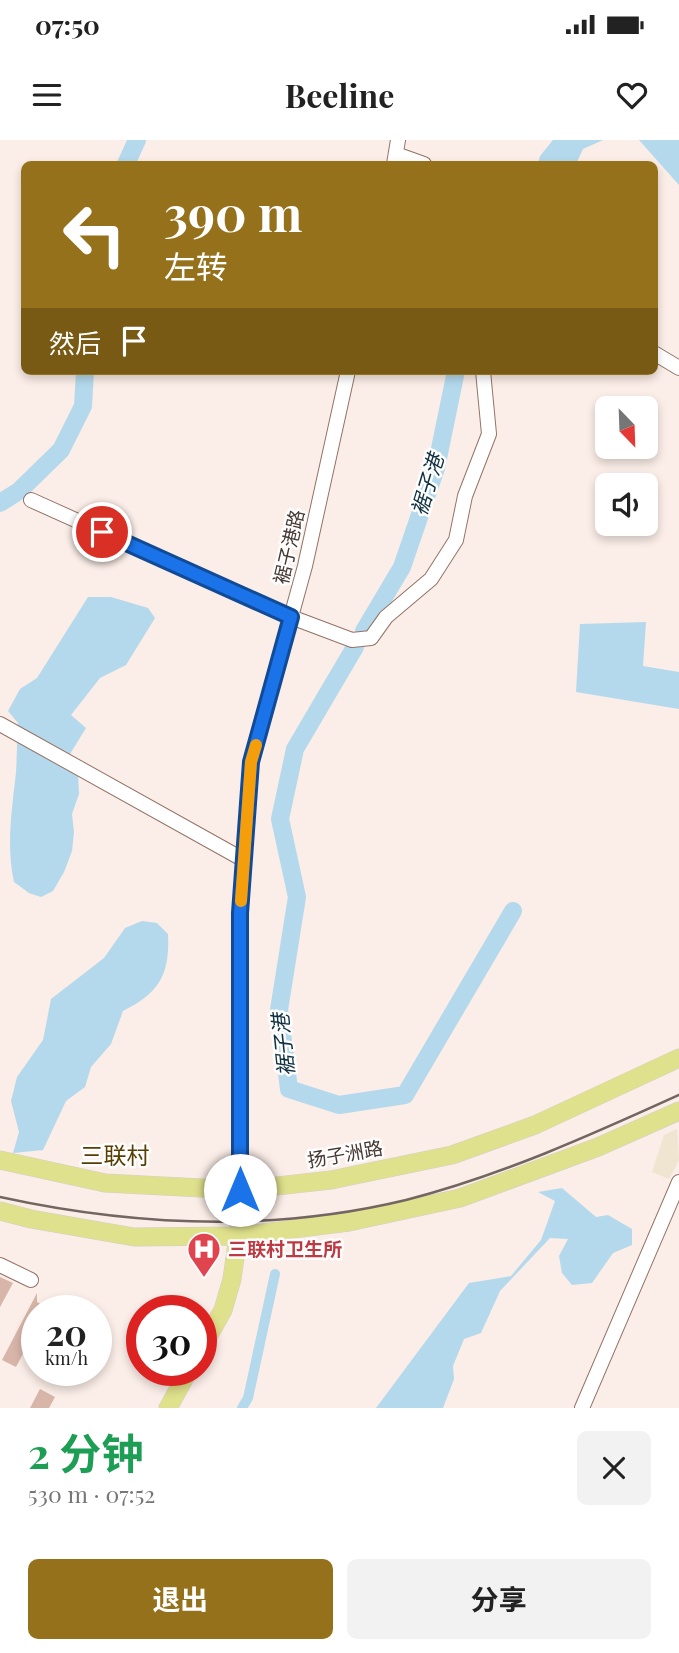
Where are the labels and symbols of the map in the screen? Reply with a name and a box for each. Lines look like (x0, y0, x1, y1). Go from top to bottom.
north arrow (595, 396, 658, 458)
water label: 裾子港 (403, 447, 450, 519)
pin (72, 502, 132, 562)
street label: 裾子港路 (267, 507, 309, 587)
water label: 裾子港 (264, 1009, 299, 1078)
street label: 扬子洲路 (305, 1134, 385, 1172)
district label: 三联村 (81, 1139, 150, 1170)
position arrow (203, 1153, 277, 1227)
hospital icon: 三联村卫生所 (185, 1230, 223, 1279)
place label: 三联村卫生所 (228, 1235, 342, 1261)
speed limit sign: 30 (126, 1295, 217, 1386)

